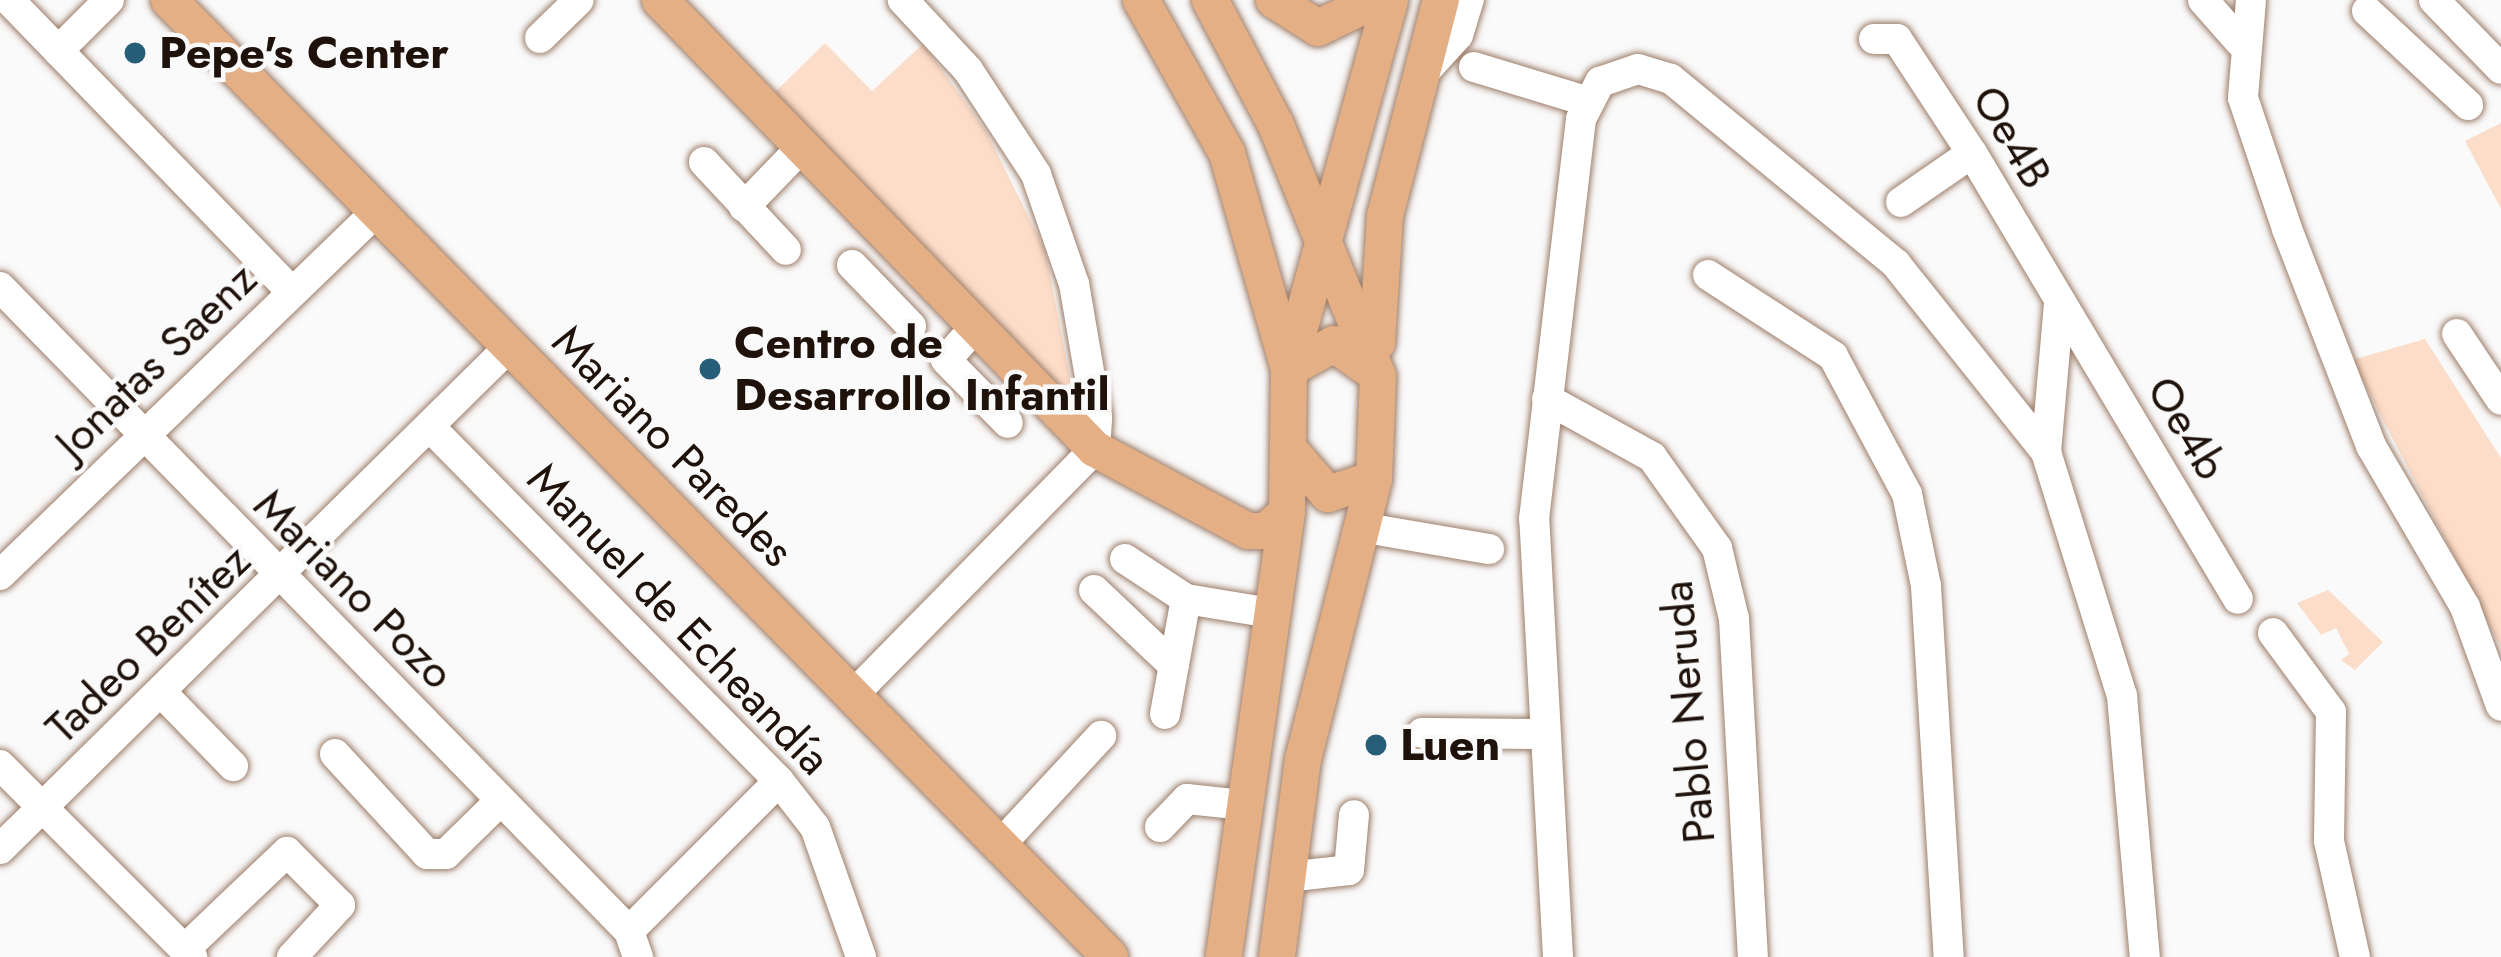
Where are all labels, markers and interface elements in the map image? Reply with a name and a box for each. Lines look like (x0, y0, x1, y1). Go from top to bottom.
place label: Pepe's Center (159, 26, 449, 80)
marker: Pepe's Center (122, 40, 148, 66)
street label: Oe4B (1961, 76, 2063, 198)
street label: Jonatas Saenz (44, 252, 268, 470)
street label: Mariano Paredes (541, 314, 805, 578)
place label: Centro de Desarrollo Infantil (734, 316, 1110, 422)
marker: Centro de Desarrollo Infantil (697, 356, 723, 382)
street label: Oe4b (2135, 367, 2239, 489)
street label: Manuel de Echeandía (516, 452, 842, 786)
street label: Mariano Pozo (243, 478, 465, 700)
street label: Tadeo Benítez (35, 533, 261, 755)
street label: Pablo Neruda (1650, 578, 1726, 846)
place label: Luen (1400, 718, 1500, 772)
marker: Luen (1363, 732, 1389, 758)

